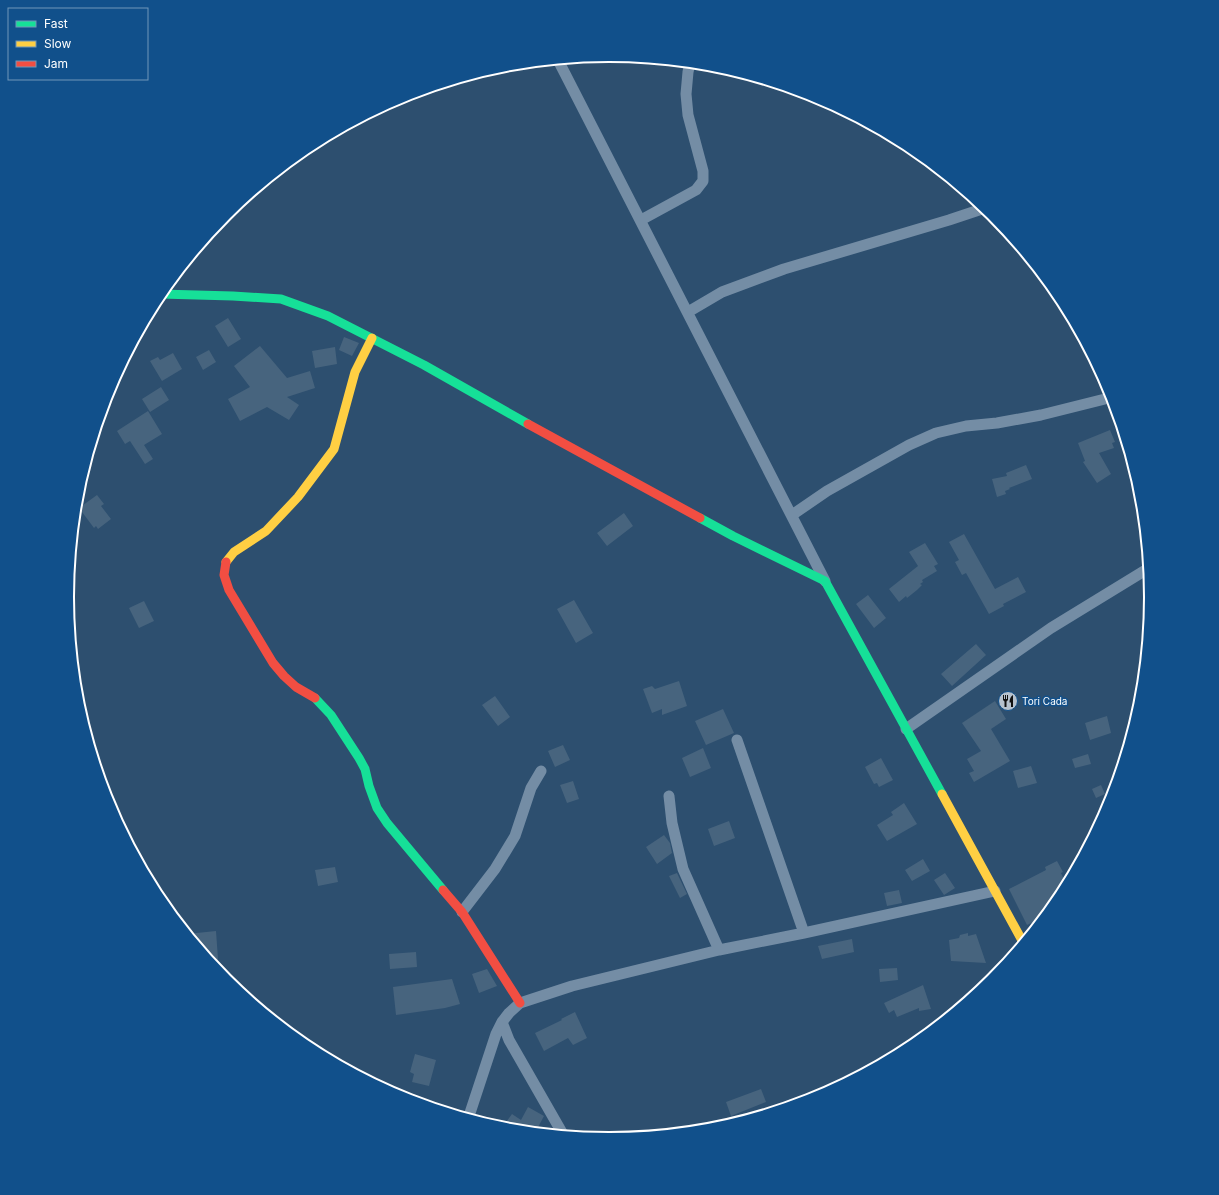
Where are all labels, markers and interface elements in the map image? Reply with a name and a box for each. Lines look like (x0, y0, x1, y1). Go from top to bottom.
legend (8, 8, 148, 80)
text: Fast (44, 16, 68, 31)
text: Slow (44, 36, 72, 51)
text: Jam (44, 56, 68, 71)
restaurant icon: Tori Cada (997, 690, 1019, 712)
place label: Tori Cada (1022, 695, 1067, 707)

